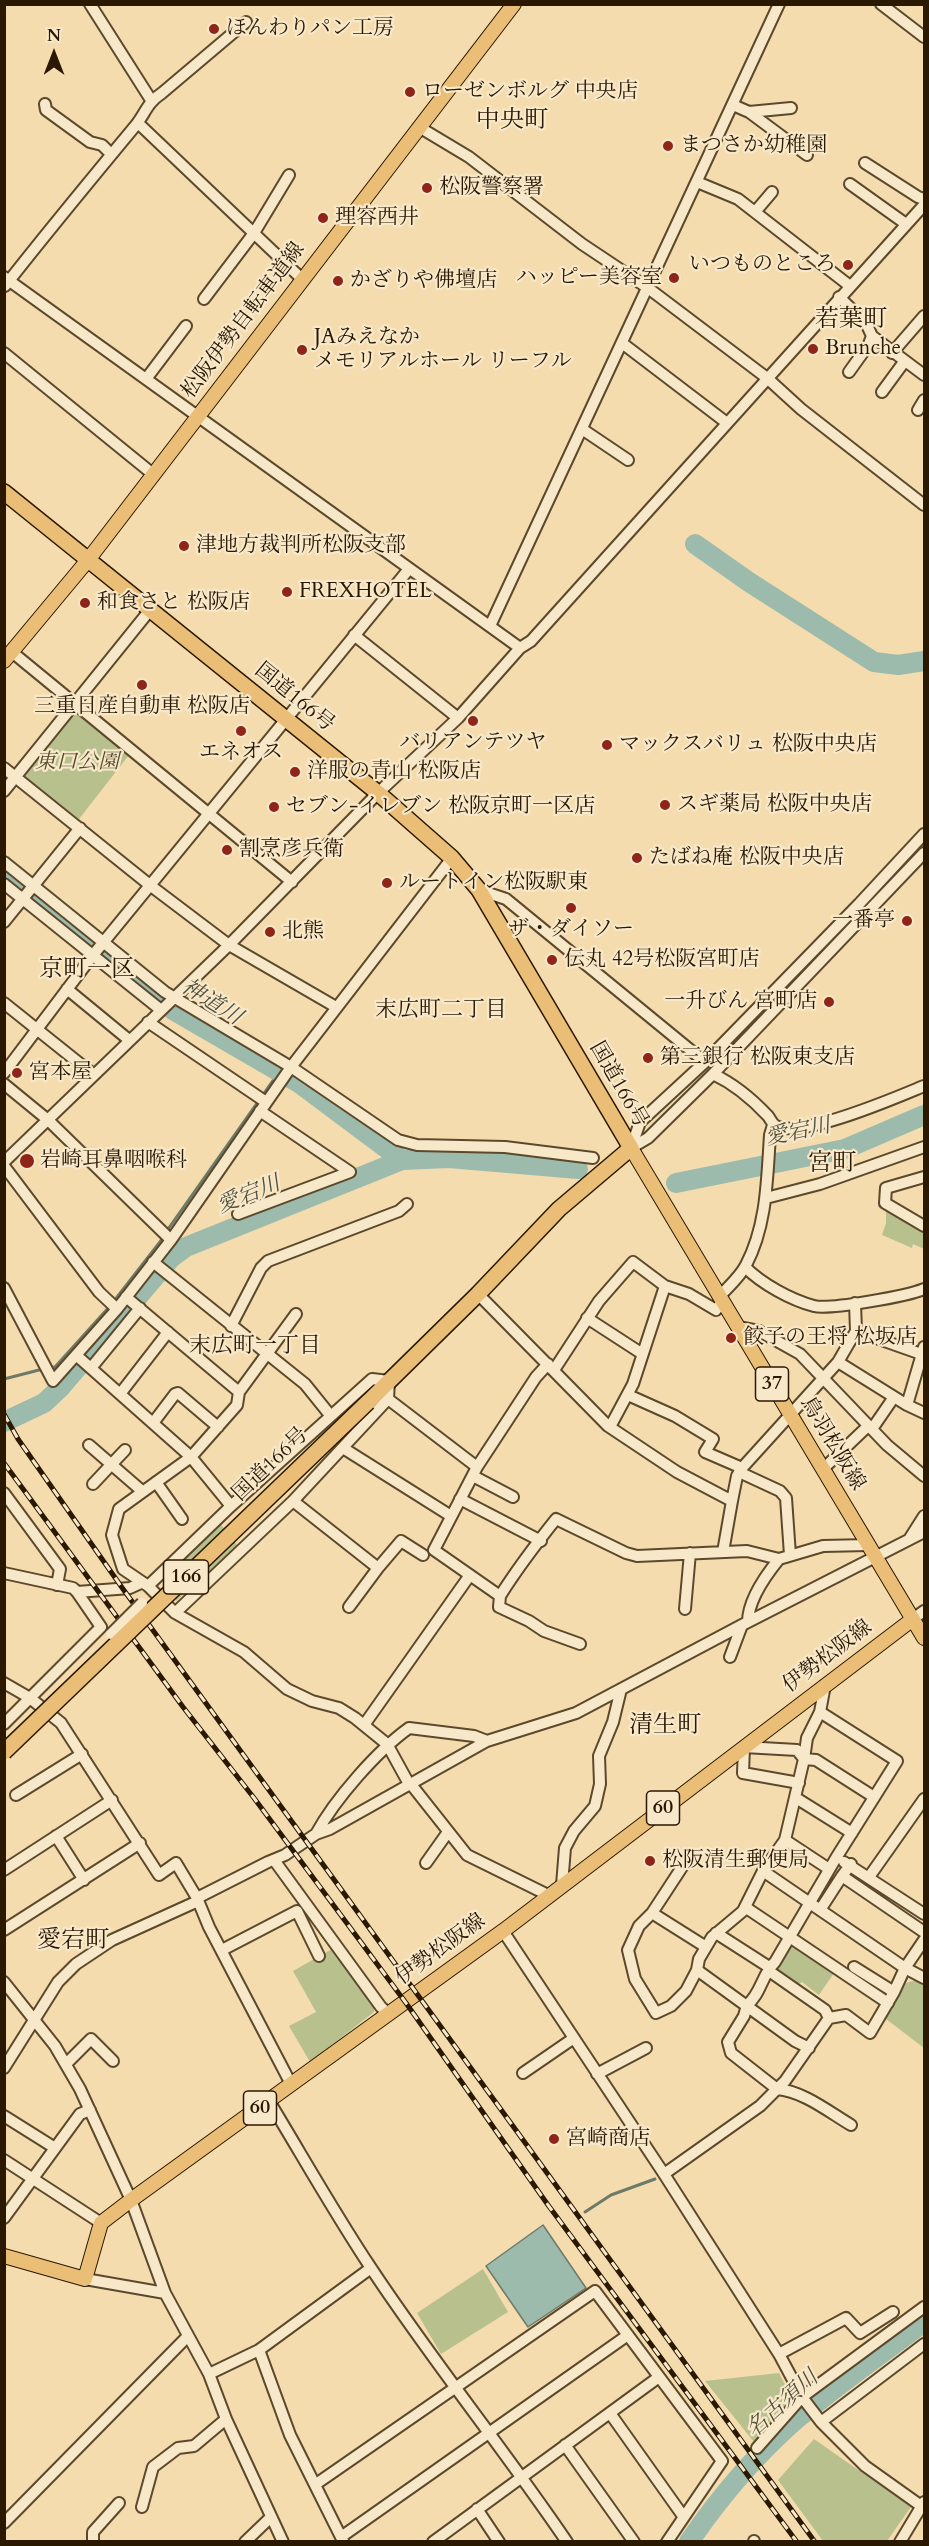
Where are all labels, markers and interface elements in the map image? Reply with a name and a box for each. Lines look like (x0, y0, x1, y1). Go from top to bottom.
place label: ほんわりパン工房 (226, 16, 394, 42)
marker: ほんわりパン工房 (207, 22, 221, 36)
north arrow (24, 24, 84, 84)
text: N (47, 25, 61, 47)
place label: ローゼンボルグ 中央店 (422, 79, 638, 105)
marker: ローゼンボルグ 中央店 (403, 85, 417, 99)
district label: 中央町 (476, 107, 548, 135)
place label: まつさか幼稚園 (680, 133, 827, 159)
marker: まつさか幼稚園 (661, 139, 675, 153)
place label: 松阪警察署 (439, 175, 544, 201)
marker: 松阪警察署 (420, 181, 434, 195)
place label: 理容西井 (335, 205, 419, 231)
marker: 理容西井 (316, 211, 330, 225)
street label: 松阪伊勢自転車道線 (177, 238, 311, 404)
place label: いつものところ (689, 252, 836, 278)
marker: いつものところ (841, 258, 855, 272)
place label: ハッピー美容室 (516, 265, 662, 291)
place label: かざりや佛壇店 (350, 268, 497, 294)
marker: ハッピー美容室 (667, 271, 681, 285)
marker: かざりや佛壇店 (331, 274, 345, 288)
district label: 若葉町 (815, 306, 887, 334)
place label: JAみえなか メモリアルホール リーフル (314, 325, 572, 375)
place label: Brunche (825, 336, 901, 362)
marker: Brunche (806, 342, 820, 356)
marker: JAみえなか メモリアルホール リーフル (295, 343, 309, 357)
place label: 津地方裁判所松阪支部 (196, 533, 406, 559)
marker: 津地方裁判所松阪支部 (177, 539, 191, 553)
place label: FREXHOTEL (299, 579, 432, 605)
marker: FREXHOTEL (280, 585, 294, 599)
place label: 和食さと 松阪店 (97, 590, 250, 616)
marker: 和食さと 松阪店 (78, 596, 92, 610)
street label: 国道166号 (249, 658, 339, 738)
marker: 三重日産自動車 松阪店 (135, 678, 149, 692)
place label: 三重日産自動車 松阪店 (34, 694, 250, 720)
marker: バリアンテツヤ (466, 714, 480, 728)
marker: エネオス (234, 724, 248, 738)
place label: バリアンテツヤ (400, 730, 546, 756)
place label: マックスバリュ 松阪中央店 (619, 732, 877, 758)
marker: マックスバリュ 松阪中央店 (600, 738, 614, 752)
place label: エネオス (199, 740, 283, 766)
park label: 東口公園 (35, 750, 119, 776)
place label: 洋服の青山 松阪店 (307, 759, 481, 785)
marker: 洋服の青山 松阪店 (288, 765, 302, 779)
place label: スギ薬局 松阪中央店 (677, 792, 872, 818)
place label: セブン-イレブン 松阪京町一区店 (286, 794, 595, 820)
marker: スギ薬局 松阪中央店 (658, 798, 672, 812)
marker: セブン-イレブン 松阪京町一区店 (267, 800, 281, 814)
place label: 割烹彦兵衛 (239, 837, 344, 863)
marker: 割烹彦兵衛 (220, 843, 234, 857)
place label: たばね庵 松阪中央店 (649, 845, 844, 871)
marker: たばね庵 松阪中央店 (630, 851, 644, 865)
place label: ルートイン松阪駅東 (399, 870, 588, 896)
marker: ルートイン松阪駅東 (380, 876, 394, 890)
marker: ザ・ダイソー (564, 901, 578, 915)
place label: 一番亭 (832, 908, 895, 934)
marker: 一番亭 (900, 914, 914, 928)
place label: ザ・ダイソー (508, 917, 634, 943)
place label: 北熊 (282, 919, 324, 945)
marker: 北熊 (263, 925, 277, 939)
place label: 伝丸 42号松阪宮町店 (564, 947, 759, 973)
marker: 伝丸 42号松阪宮町店 (545, 953, 559, 967)
district label: 京町一区 (39, 956, 135, 984)
water label: 神道川 (176, 974, 246, 1032)
place label: 一升びん 宮町店 (664, 989, 817, 1015)
marker: 一升びん 宮町店 (822, 995, 836, 1009)
district label: 末広町二丁目 (375, 998, 507, 1024)
street label: 国道166号 (583, 1037, 653, 1133)
place label: 第三銀行 松阪東支店 (660, 1045, 855, 1071)
marker: 第三銀行 松阪東支店 (641, 1051, 655, 1065)
place label: 宮本屋 (29, 1060, 92, 1086)
marker: 宮本屋 (10, 1066, 24, 1080)
water label: 愛宕川 (763, 1113, 833, 1153)
place label: 岩崎耳鼻咽喉科 (40, 1148, 187, 1174)
district label: 宮町 (808, 1150, 856, 1178)
marker: 岩崎耳鼻咽喉科 (18, 1152, 36, 1170)
water label: 愛宕川 (213, 1171, 285, 1221)
place label: 餃子の王将 松坂店 (743, 1325, 917, 1351)
marker: 餃子の王将 松坂店 (724, 1331, 738, 1345)
district label: 末広町一丁目 (189, 1334, 321, 1360)
road number: 37 (756, 1367, 788, 1401)
street label: 鳥羽松阪線 (794, 1393, 870, 1495)
street label: 国道166号 (228, 1423, 314, 1507)
road number: 166 (164, 1560, 208, 1594)
street label: 伊勢松阪線 (778, 1615, 878, 1699)
district label: 清生町 (629, 1712, 701, 1740)
road number: 60 (646, 1791, 680, 1825)
place label: 松阪清生郵便局 (662, 1848, 809, 1874)
marker: 松阪清生郵便局 (643, 1854, 657, 1868)
street label: 伊勢松阪線 (391, 1909, 491, 1991)
district label: 愛宕町 (37, 1927, 109, 1955)
road number: 60 (244, 2091, 276, 2125)
place label: 宮崎商店 (566, 2126, 650, 2152)
marker: 宮崎商店 (547, 2132, 561, 2146)
water label: 名古須川 (741, 2366, 825, 2444)

